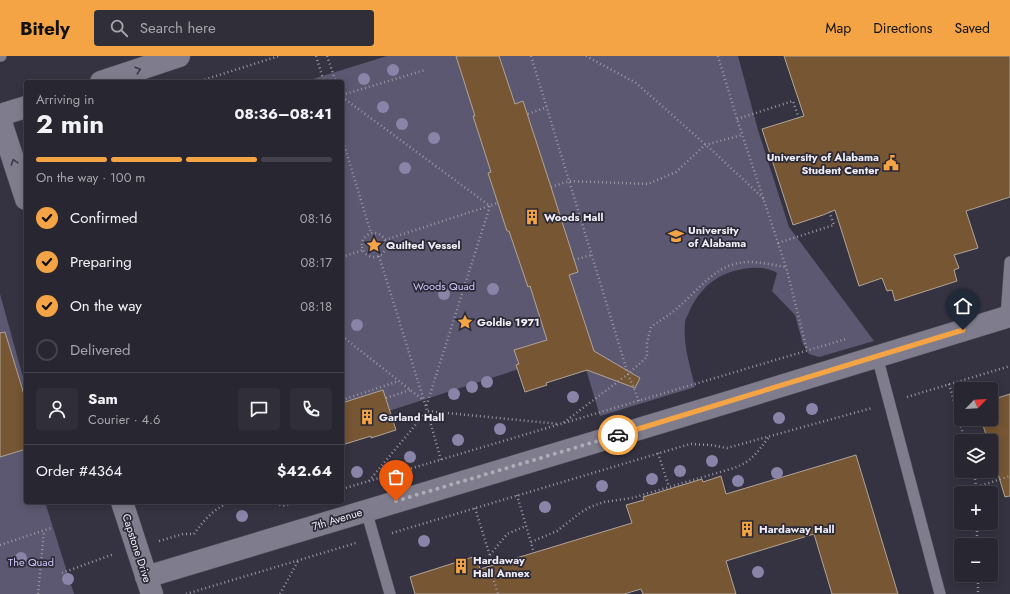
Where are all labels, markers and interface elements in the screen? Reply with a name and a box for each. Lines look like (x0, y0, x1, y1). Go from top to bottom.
search box (94, 10, 374, 46)
text: Bitely (20, 15, 70, 42)
icon: search (108, 17, 130, 39)
text: Search here (140, 17, 216, 39)
text: Map (825, 18, 851, 38)
text: Directions (873, 18, 933, 38)
text: Saved (955, 18, 990, 38)
one-way arrow (134, 66, 141, 75)
text: Arriving in (36, 90, 94, 109)
text: 08:36–08:41 (234, 103, 332, 125)
text: 2 min (36, 105, 104, 143)
place label: University of Alabama Student Center (767, 149, 879, 178)
public building icon: University of Alabama Student Center (882, 154, 900, 172)
one-way arrow (10, 159, 19, 166)
text: On the way · 100 m (36, 168, 145, 187)
icon: check (36, 207, 58, 229)
text: Confirmed (70, 207, 138, 229)
building icon: Woods Hall (523, 208, 541, 226)
text: 08:16 (300, 209, 332, 228)
place label: Woods Hall (544, 209, 603, 225)
place label: University of Alabama (688, 222, 746, 251)
school or university icon: University of Alabama (667, 227, 685, 245)
place icon: Quilted Vessel (365, 236, 383, 254)
place label: Quilted Vessel (386, 237, 461, 253)
icon: check (36, 251, 58, 273)
text: Preparing (70, 251, 132, 273)
text: 08:17 (301, 253, 332, 272)
park label: Woods Quad (413, 278, 475, 294)
pin (946, 289, 980, 330)
icon: check (36, 295, 58, 317)
text: On the way (70, 295, 142, 317)
icon: home (952, 295, 974, 317)
text: 08:18 (300, 297, 332, 316)
place icon: Goldie 1971 (456, 313, 474, 331)
place label: Goldie 1971 (477, 314, 540, 330)
text: Delivered (70, 339, 131, 361)
north arrow (954, 382, 998, 426)
map controls (954, 382, 998, 582)
button: person (36, 388, 78, 430)
text: Sam (88, 388, 118, 410)
button: chat (238, 388, 280, 430)
button: phone (290, 388, 332, 430)
building icon: Garland Hall (358, 408, 376, 426)
place label: Garland Hall (379, 409, 444, 425)
text: Courier · 4.6 (88, 410, 161, 429)
courier (598, 415, 638, 455)
icon: car (607, 424, 629, 446)
button: layers (954, 434, 998, 478)
text: Order #4364 (36, 460, 122, 482)
text: $42.64 (277, 460, 332, 482)
pin (379, 460, 413, 501)
icon: bag (385, 466, 407, 488)
button: + (954, 486, 998, 530)
street label: 7th Avenue (310, 504, 364, 534)
street label: Capstone Drive (118, 512, 156, 585)
building icon: Hardaway Hall (738, 520, 756, 538)
place label: Hardaway Hall (759, 521, 835, 537)
button: − (954, 538, 998, 582)
place label: Hardaway Hall Annex (473, 552, 530, 581)
park label: The Quad (8, 554, 54, 570)
building icon: Hardaway Hall Annex (452, 557, 470, 575)

